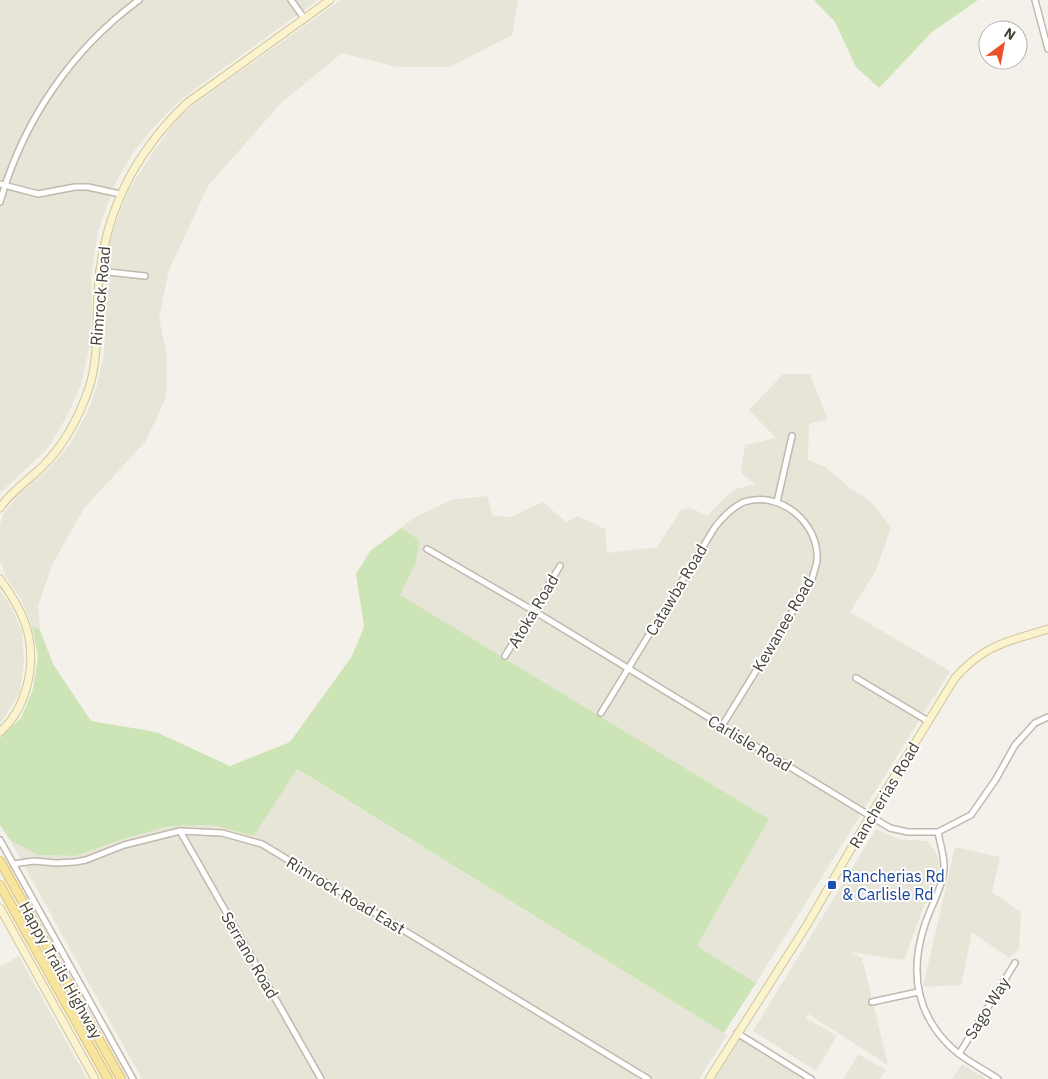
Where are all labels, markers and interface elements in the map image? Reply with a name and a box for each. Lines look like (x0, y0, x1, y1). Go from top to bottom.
north arrow (978, 20, 1028, 70)
text: N (1001, 24, 1019, 44)
street label: Rimrock Road (86, 245, 114, 347)
street label: Catawba Road (641, 541, 711, 639)
street label: Atoka Road (503, 571, 563, 651)
street label: Kewanee Road (748, 573, 818, 675)
street label: Carlisle Road (704, 710, 796, 776)
street label: Rancherias Road (844, 738, 924, 852)
street label: Rimrock Road East (283, 852, 409, 938)
place label: Rancherias Rd & Carlisle Rd (842, 866, 945, 904)
marker: Rancherias Rd & Carlisle Rd (826, 879, 838, 891)
street label: Happy Trails Highway (15, 898, 107, 1042)
street label: Serrano Road (217, 908, 283, 1002)
street label: Sago Way (960, 973, 1014, 1043)

